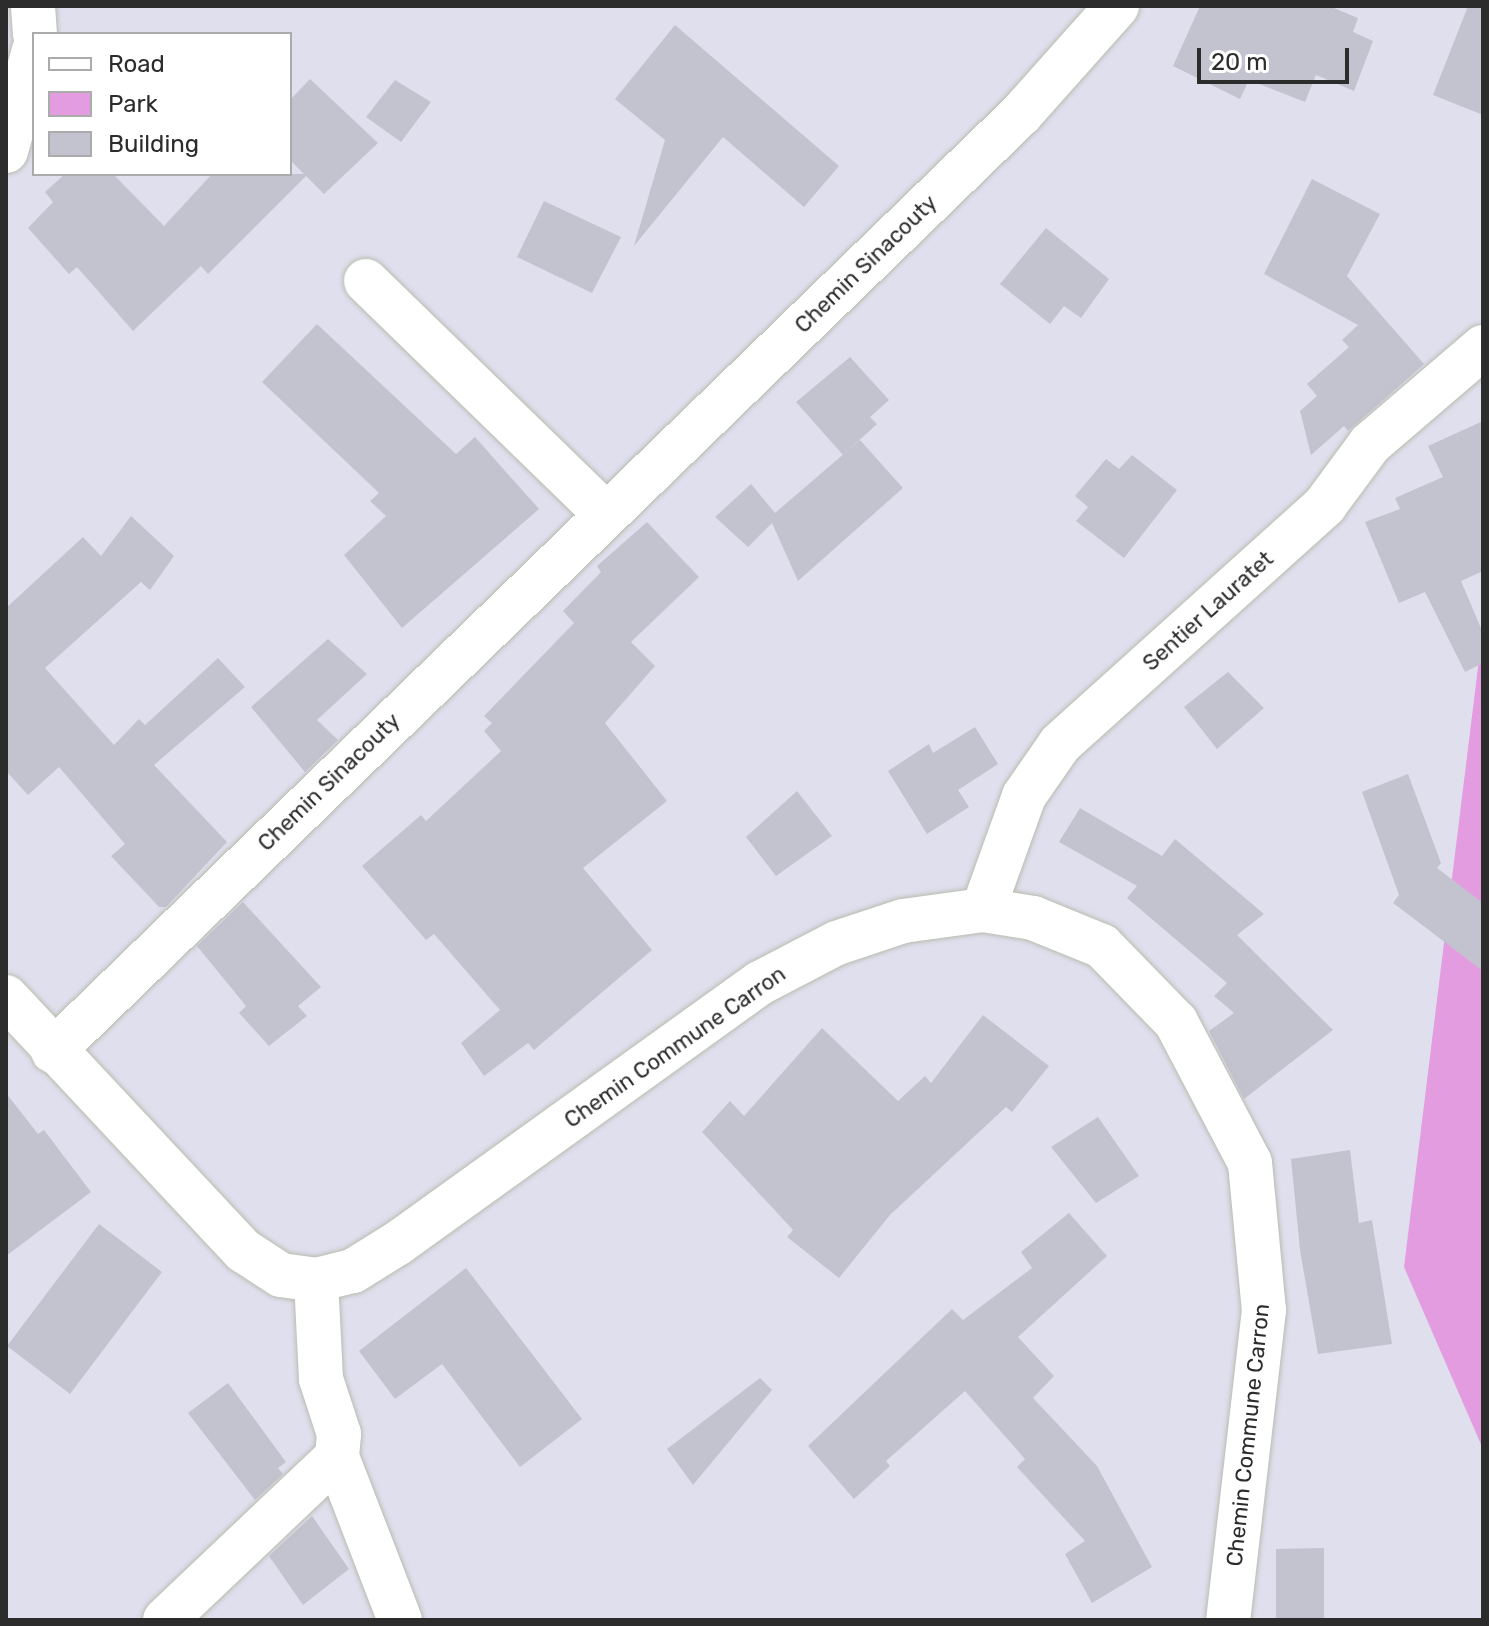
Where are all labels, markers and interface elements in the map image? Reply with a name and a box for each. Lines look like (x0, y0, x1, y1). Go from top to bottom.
legend (32, 32, 292, 176)
scale bar (1201, 32, 1353, 82)
text: 20 m (1211, 48, 1268, 76)
text: Road (108, 50, 165, 78)
text: Park (108, 90, 158, 118)
text: Building (108, 130, 199, 158)
street label: Chemin Sinacouty (789, 189, 943, 339)
street label: Sentier Lauratet (1137, 545, 1279, 677)
street label: Chemin Sinacouty (252, 707, 406, 857)
street label: Chemin Commune Carron (559, 960, 791, 1134)
street label: Chemin Commune Carron (1221, 1302, 1275, 1568)

